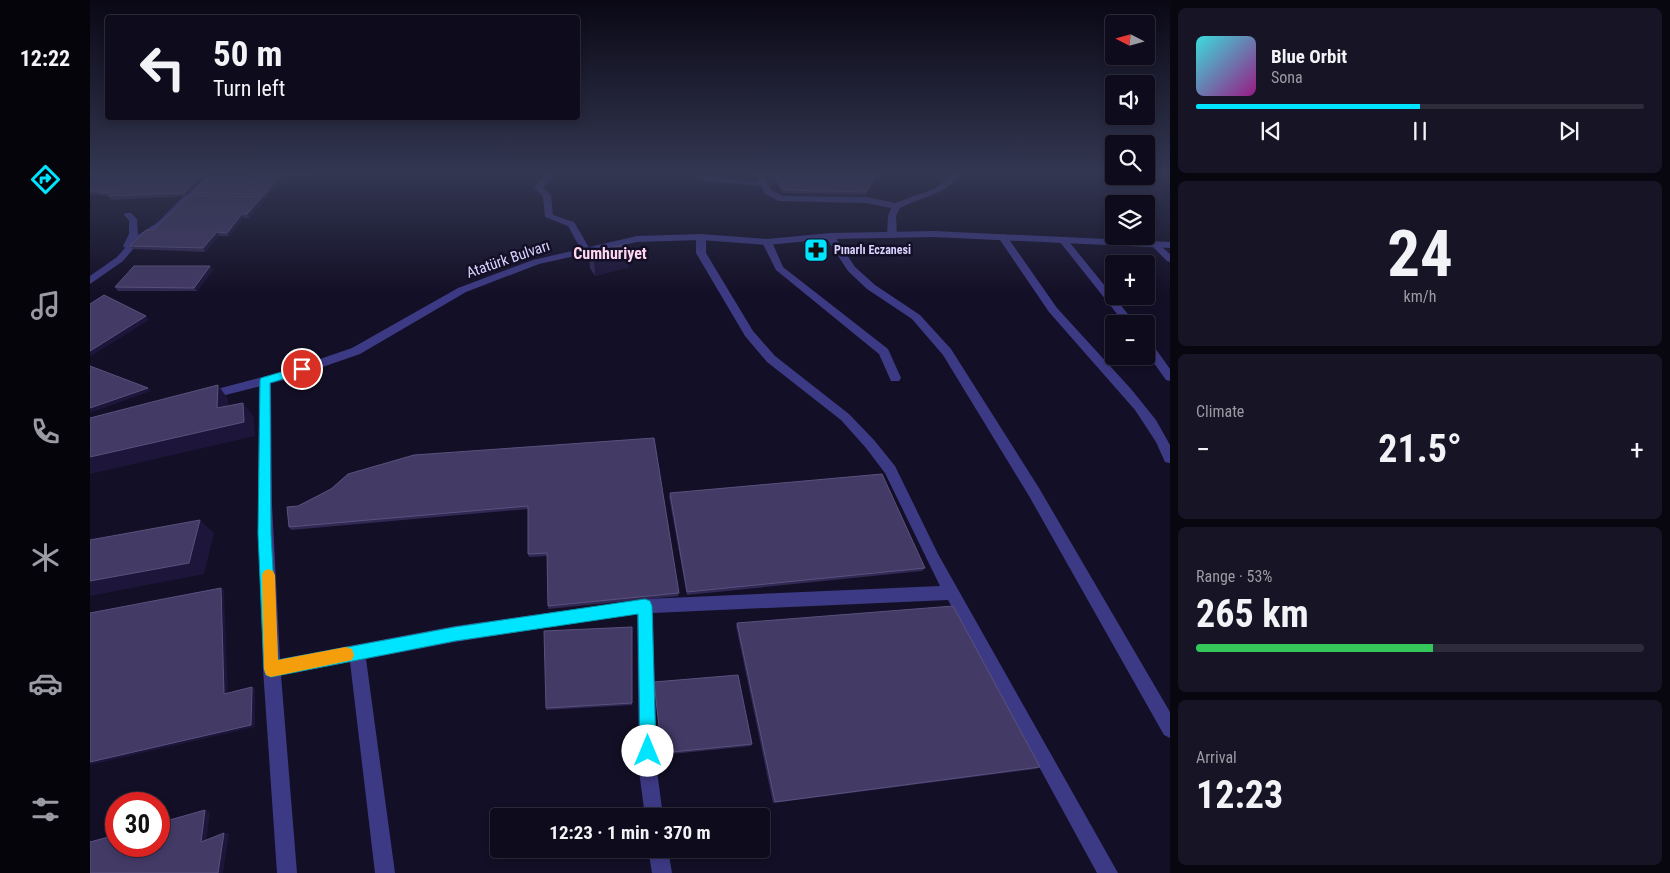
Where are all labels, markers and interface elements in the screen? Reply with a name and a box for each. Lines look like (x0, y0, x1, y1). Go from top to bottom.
north arrow (1105, 15, 1155, 65)
map controls (1105, 15, 1155, 365)
text: 50 m (213, 34, 282, 75)
icon: left (130, 35, 195, 100)
text: Blue Orbit (1271, 45, 1347, 68)
text: 12:22 (20, 46, 70, 71)
text: Sona (1271, 68, 1303, 87)
button: sound (1105, 75, 1155, 125)
text: Turn left (213, 76, 285, 101)
icon: previous (1257, 117, 1285, 145)
icon: pause (1406, 117, 1434, 145)
icon: next (1555, 117, 1583, 145)
button: search (1105, 135, 1155, 185)
icon: directions (28, 162, 63, 197)
button: layers (1105, 195, 1155, 245)
text: 24 (1387, 216, 1453, 292)
street label: Atatürk Bulvarı (464, 236, 552, 282)
pharmacy icon: Pınarlı Eczanesi (803, 237, 829, 263)
place label: Pınarlı Eczanesi (834, 243, 911, 257)
district label: Cumhuriyet (573, 244, 647, 263)
button: + (1105, 255, 1155, 305)
text: km/h (1404, 287, 1436, 306)
icon: music (28, 288, 63, 323)
button: − (1105, 315, 1155, 365)
pin (281, 348, 323, 390)
icon: arrive (288, 355, 316, 383)
text: Climate (1196, 402, 1244, 421)
icon: phone (28, 414, 63, 449)
text: 21.5° (1378, 427, 1462, 471)
text: − (1196, 433, 1210, 466)
text: + (1630, 433, 1644, 466)
icon: climate (28, 540, 63, 575)
text: Range · 53% (1196, 567, 1272, 586)
text: 265 km (1196, 592, 1309, 636)
icon: car (28, 666, 63, 701)
position arrow (621, 724, 673, 776)
text: Arrival (1196, 748, 1237, 767)
text: 12:23 (1196, 773, 1283, 817)
icon: filters (28, 792, 63, 827)
speed limit sign: 30 (105, 792, 170, 857)
text: 12:23 · 1 min · 370 m (549, 821, 711, 844)

